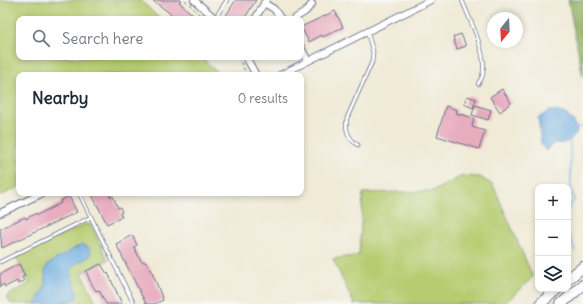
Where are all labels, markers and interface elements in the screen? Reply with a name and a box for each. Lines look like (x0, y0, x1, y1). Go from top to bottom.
north arrow (487, 12, 523, 48)
search box (16, 16, 304, 60)
icon: search (30, 27, 52, 49)
text: Search here (62, 29, 143, 48)
text: Nearby (32, 87, 88, 109)
text: 0 results (238, 90, 288, 107)
map controls (535, 184, 571, 292)
button: + (535, 184, 571, 220)
button: − (535, 220, 571, 256)
button: layers (535, 256, 571, 292)

